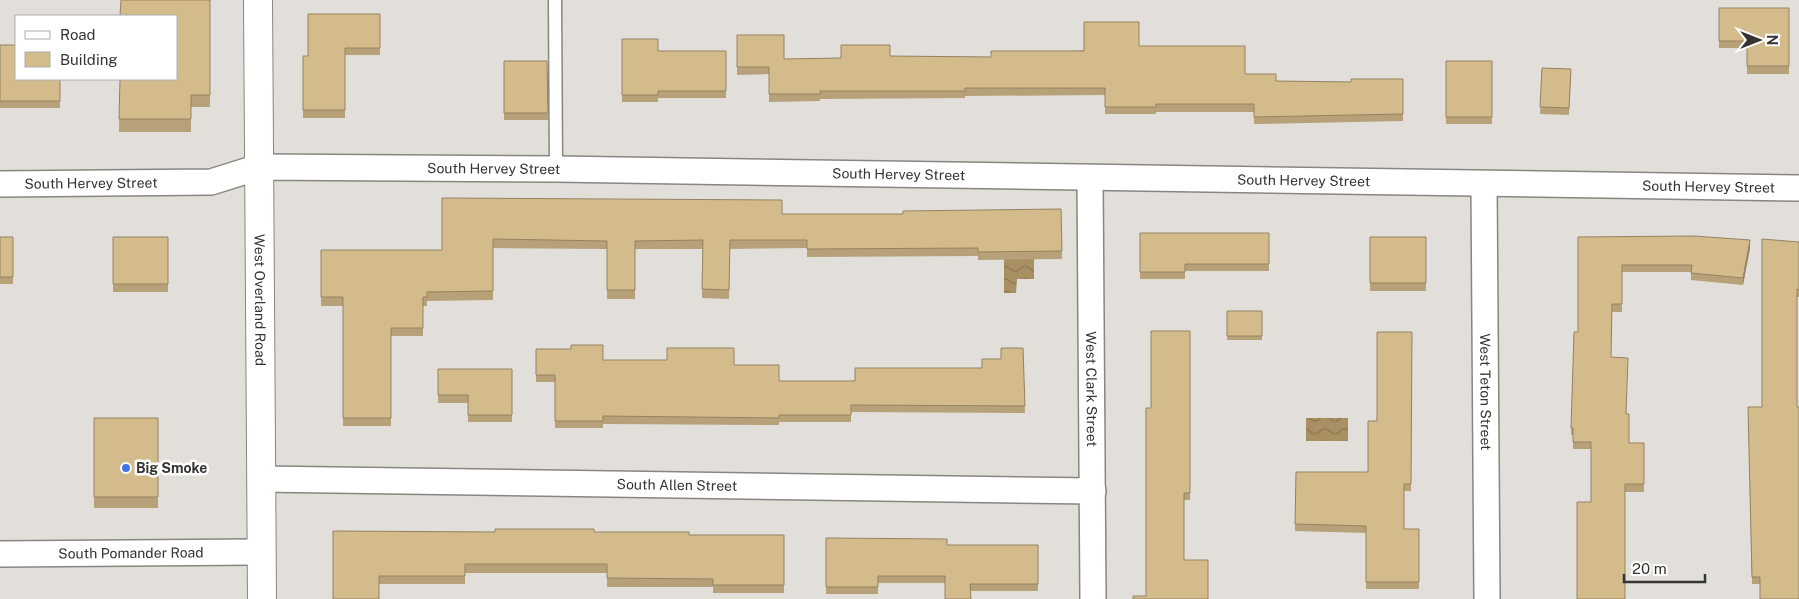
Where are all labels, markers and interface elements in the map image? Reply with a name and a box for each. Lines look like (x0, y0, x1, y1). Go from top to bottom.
legend (15, 15, 178, 80)
north arrow (1734, 15, 1784, 65)
text: Road (60, 26, 96, 43)
text: N (1764, 35, 1780, 45)
text: Building (60, 51, 118, 68)
street label: South Hervey Street (427, 160, 560, 177)
street label: South Hervey Street (832, 165, 965, 183)
street label: South Hervey Street (1237, 171, 1370, 189)
street label: South Hervey Street (24, 175, 158, 192)
street label: South Hervey Street (1642, 178, 1775, 196)
street label: West Overland Road (252, 234, 268, 366)
street label: West Clark Street (1083, 331, 1100, 447)
street label: West Teton Street (1477, 333, 1494, 451)
place label: Big Smoke (136, 460, 207, 476)
marker: Big Smoke (120, 462, 132, 474)
street label: South Allen Street (617, 476, 737, 494)
street label: South Pomander Road (58, 544, 204, 562)
scale bar (1624, 552, 1705, 584)
text: 20 m (1632, 560, 1667, 577)

